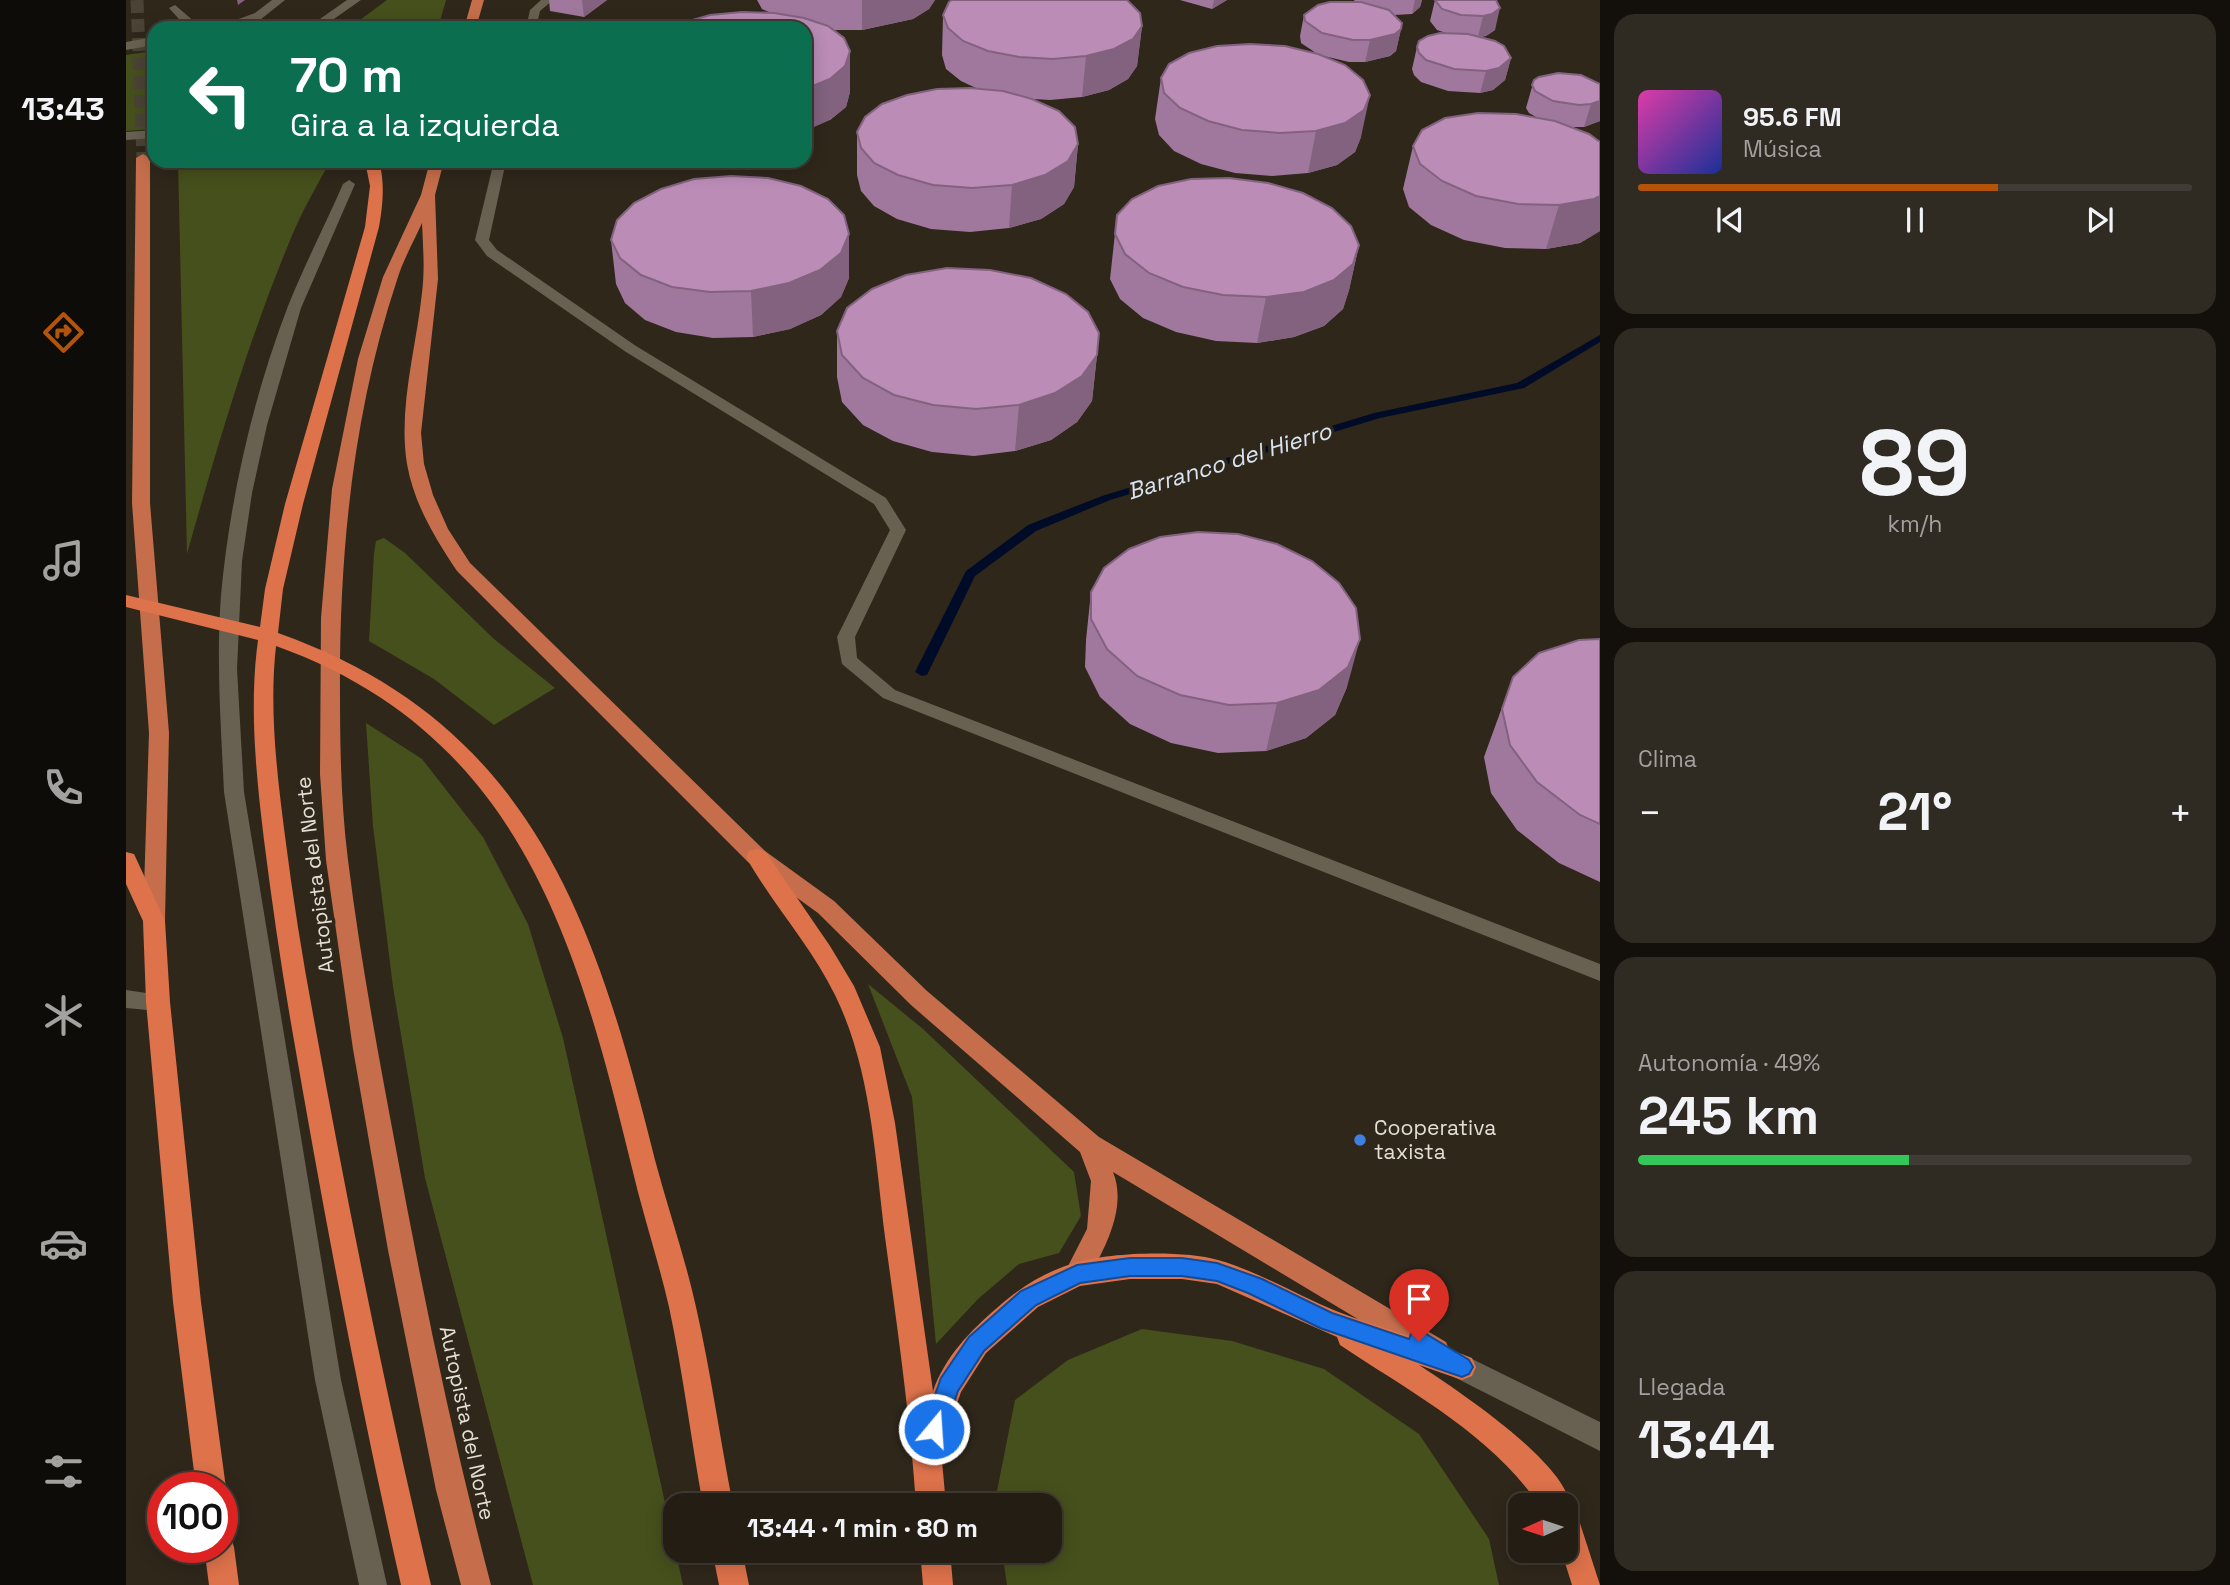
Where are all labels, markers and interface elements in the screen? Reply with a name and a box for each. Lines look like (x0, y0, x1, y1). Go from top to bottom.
text: 70 m (290, 44, 403, 106)
icon: left (175, 49, 266, 140)
text: 13:43 (21, 89, 105, 129)
text: 95.6 FM (1743, 100, 1842, 134)
text: Gira a la izquierda (290, 105, 560, 145)
text: Música (1743, 134, 1822, 164)
icon: previous (1711, 201, 1749, 239)
icon: pause (1896, 201, 1934, 239)
icon: next (2081, 201, 2119, 239)
icon: directions (39, 308, 88, 357)
text: 89 (1860, 405, 1970, 522)
water label: Barranco del Hierro (1123, 415, 1336, 506)
text: km/h (1888, 509, 1942, 539)
icon: music (39, 536, 88, 585)
text: Clima (1638, 744, 1697, 774)
icon: phone (39, 763, 88, 812)
street label: Autopista del Norte (289, 775, 340, 975)
text: 21° (1878, 779, 1952, 845)
text: − (1638, 789, 1662, 837)
text: + (2168, 789, 2192, 837)
icon: climate (39, 991, 88, 1040)
text: Autonomía · 49% (1638, 1048, 1820, 1078)
text: 245 km (1638, 1083, 1819, 1149)
place label: Cooperativa taxista (1374, 1114, 1496, 1165)
marker: Cooperativa taxista (1352, 1132, 1368, 1148)
icon: car (39, 1219, 88, 1268)
pin (1389, 1269, 1449, 1341)
icon: arrive (1400, 1280, 1438, 1318)
street label: Autopista del Norte (434, 1323, 501, 1523)
text: Llegada (1638, 1372, 1726, 1402)
position arrow (897, 1392, 971, 1466)
text: 13:44 (1638, 1407, 1775, 1473)
icon: filters (39, 1447, 88, 1496)
speed limit sign: 100 (147, 1472, 238, 1563)
north arrow (1508, 1493, 1578, 1563)
map controls (1508, 1493, 1578, 1563)
text: 13:44 · 1 min · 80 m (747, 1511, 978, 1545)

